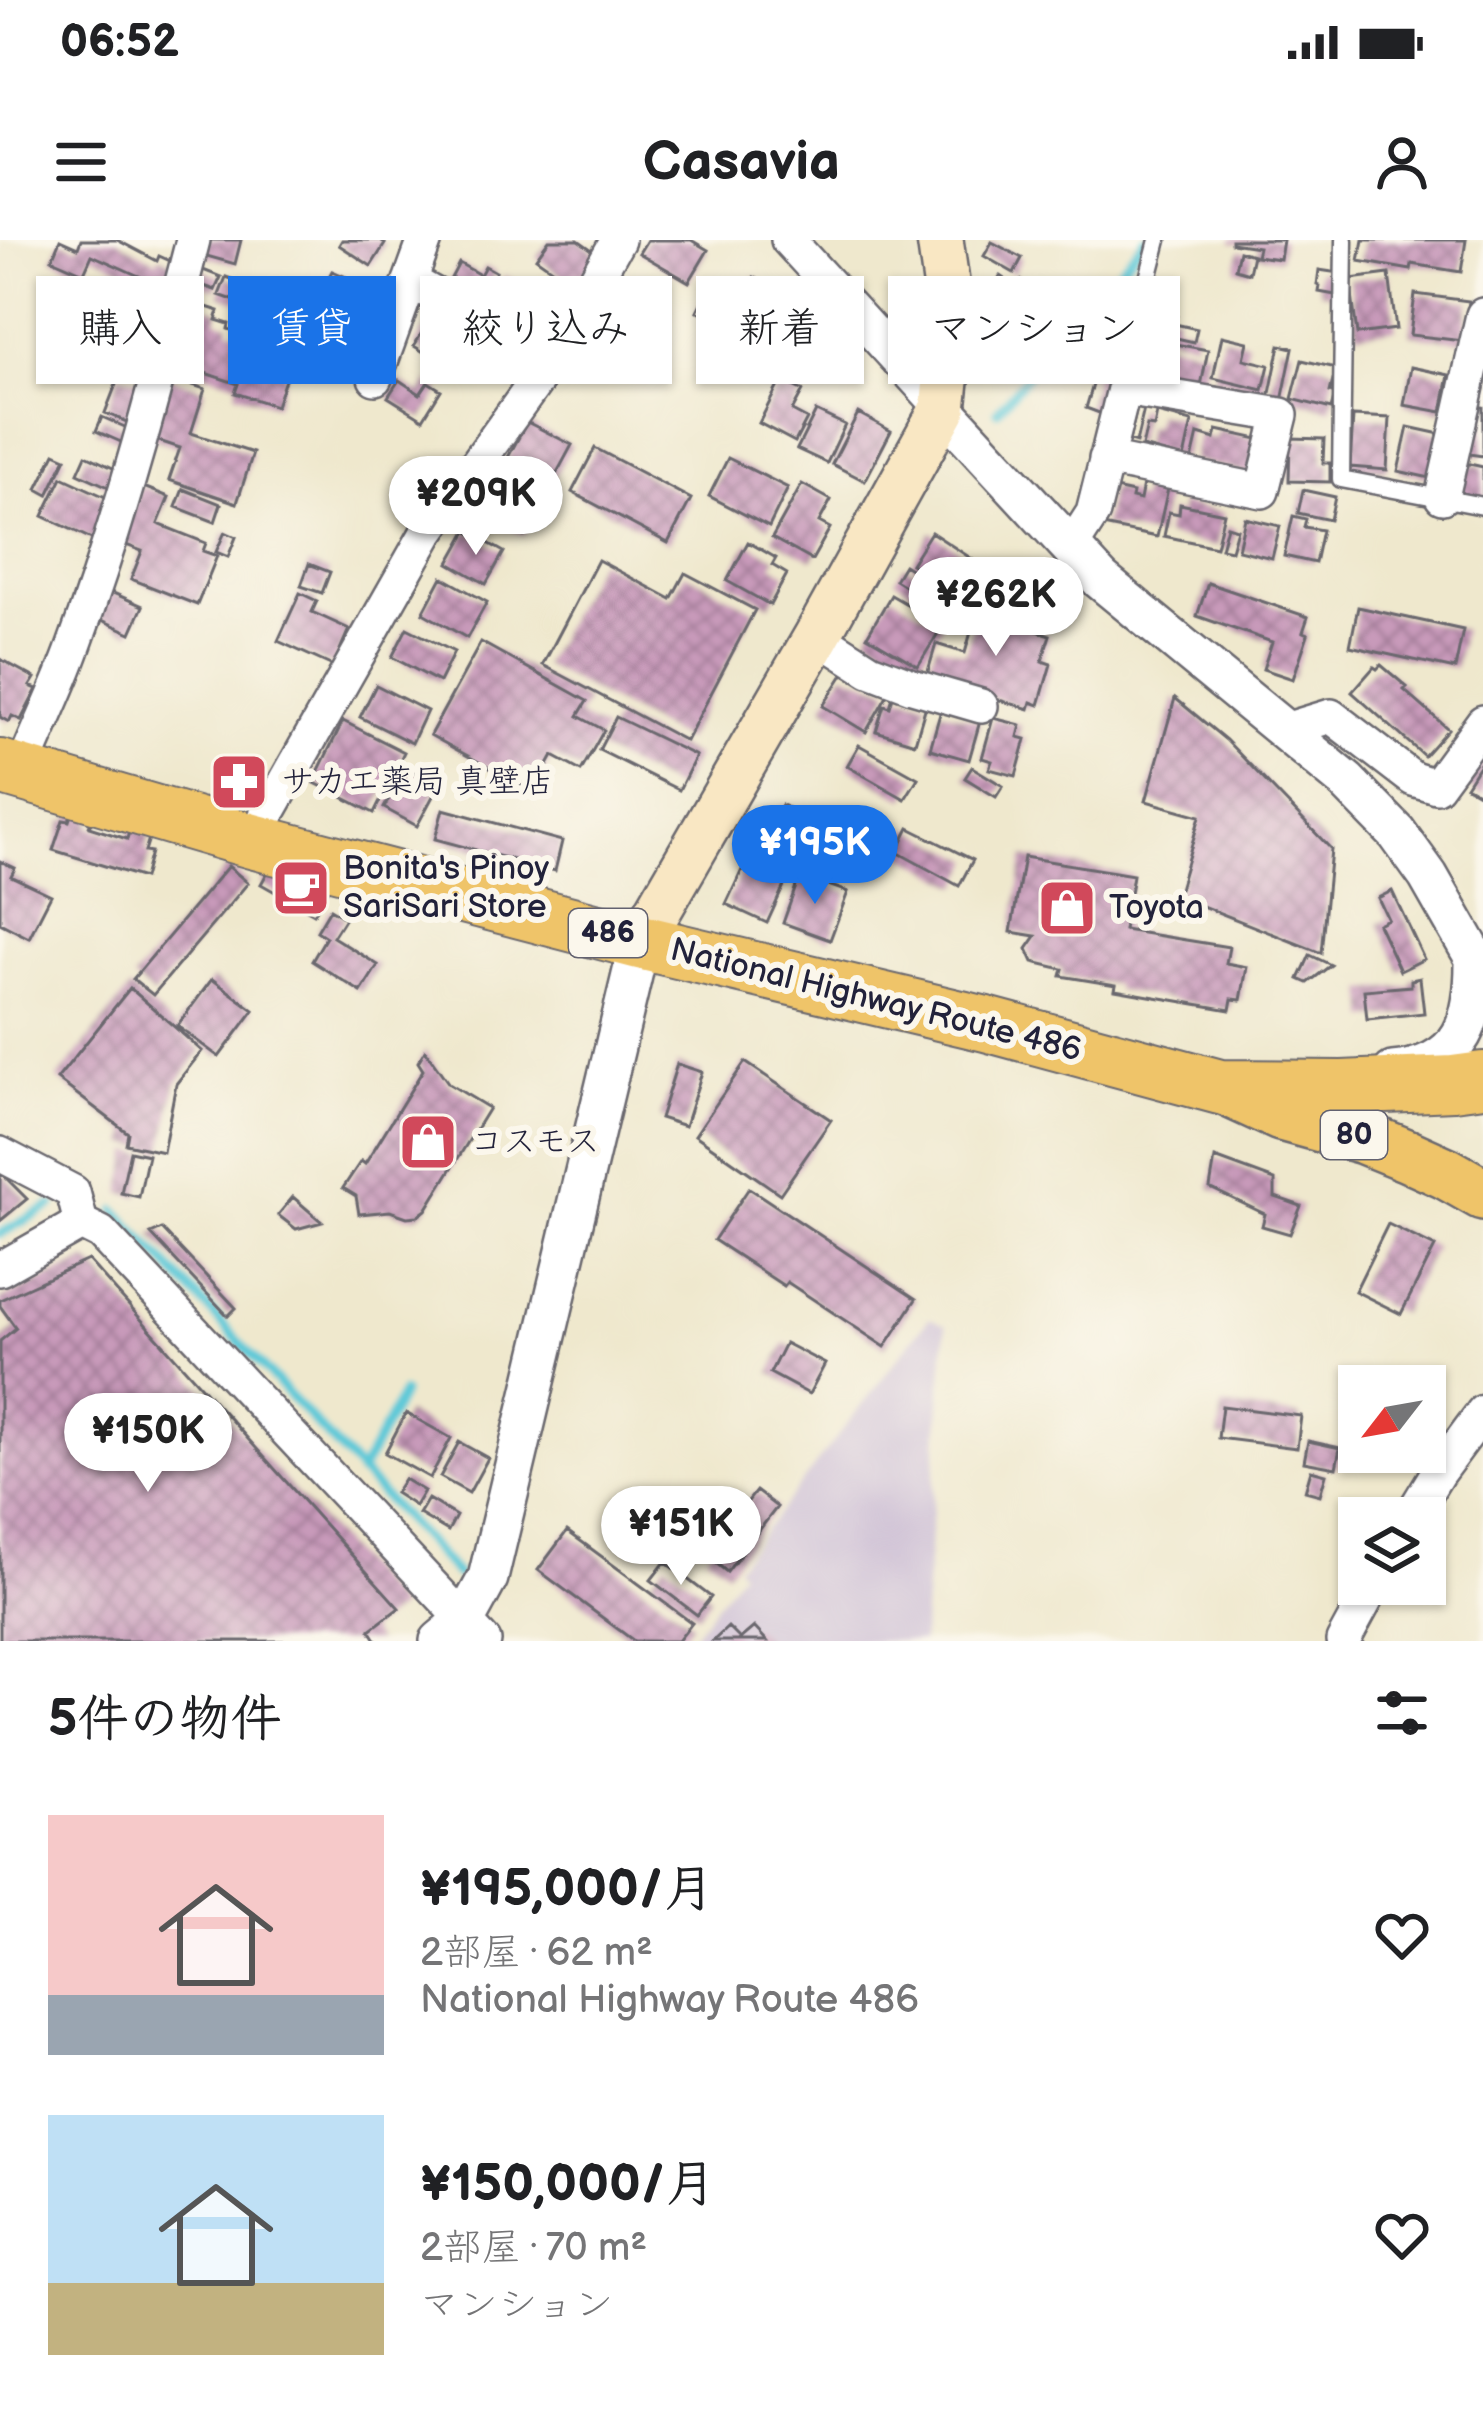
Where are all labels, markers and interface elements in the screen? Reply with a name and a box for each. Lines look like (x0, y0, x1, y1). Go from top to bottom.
text: 06:52 (60, 15, 179, 70)
icon: menu (48, 129, 114, 195)
icon: person (1369, 129, 1435, 195)
text: Casavia (643, 130, 840, 195)
chip: 購入 (36, 276, 204, 384)
chip: 賃貸 (228, 276, 396, 384)
chip: 絞り込み (420, 276, 672, 384)
chip: 新着 (696, 276, 864, 384)
chip: マンション (888, 276, 1180, 384)
pin: ¥209K (392, 456, 560, 558)
text: ¥209K (416, 471, 536, 518)
pin: ¥262K (912, 557, 1080, 659)
text: ¥262K (936, 572, 1056, 619)
pharmacy icon: サカエ薬局 真壁店 (208, 751, 270, 813)
place label: サカエ薬局 真壁店 (281, 762, 554, 802)
pin: ¥195K (731, 805, 899, 907)
text: ¥195K (759, 820, 871, 867)
place label: Bonita's Pinoy SariSari Store (343, 849, 549, 927)
cafe icon: Bonita's Pinoy SariSari Store (270, 857, 332, 919)
shop icon: Toyota (1036, 877, 1098, 939)
place label: Toyota (1109, 888, 1204, 928)
road number: 486 (569, 909, 647, 957)
street label: National Highway Route 486 (666, 930, 1086, 1070)
shop icon: コスモス (397, 1111, 459, 1173)
road number: 80 (1321, 1111, 1387, 1159)
place label: コスモス (470, 1122, 600, 1162)
north arrow (1338, 1365, 1446, 1473)
map controls (1338, 1365, 1446, 1605)
pin: ¥150K (64, 1393, 232, 1495)
text: ¥150K (91, 1408, 205, 1455)
pin: ¥151K (597, 1486, 765, 1588)
button: layers (1338, 1497, 1446, 1605)
text: ¥151K (628, 1501, 734, 1548)
icon: filters (1369, 1680, 1435, 1746)
text: 5件の物件 (48, 1689, 281, 1750)
text: ¥195,000/月 (420, 1859, 714, 1920)
icon: home (144, 1863, 288, 2007)
icon: heart (1369, 1902, 1435, 1968)
text: 2部屋 · 62 m² (420, 1930, 653, 1977)
text: National Highway Route 486 (420, 1977, 919, 2024)
text: ¥150,000/月 (420, 2154, 716, 2215)
icon: home (144, 2163, 288, 2307)
icon: heart (1369, 2202, 1435, 2268)
text: 2部屋 · 70 m² (420, 2225, 647, 2272)
text: マンション (420, 2282, 613, 2329)

